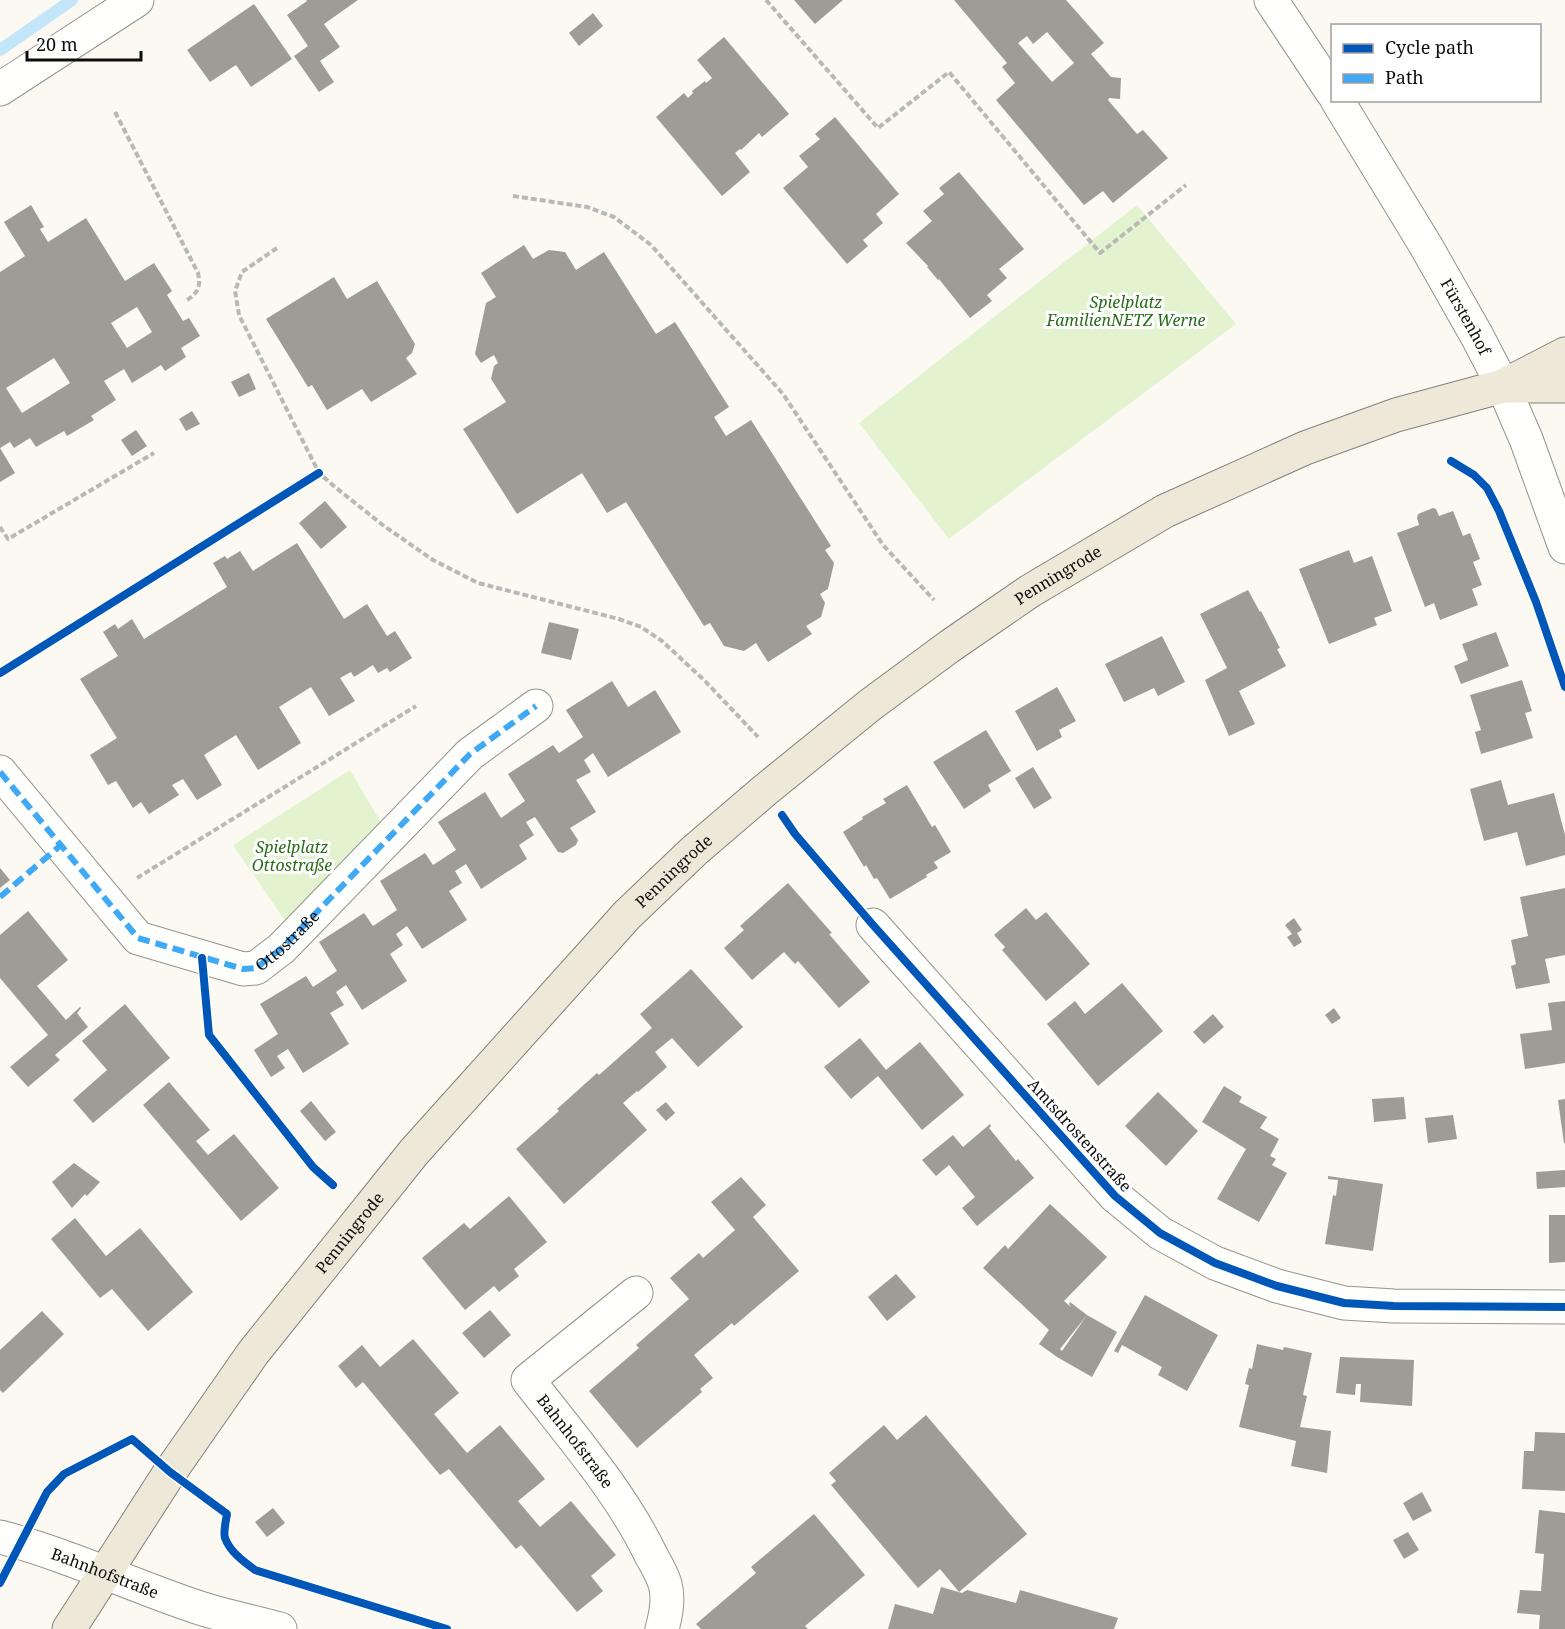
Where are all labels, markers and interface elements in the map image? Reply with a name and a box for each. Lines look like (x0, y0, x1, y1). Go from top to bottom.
scale bar (27, 24, 141, 62)
legend (1331, 24, 1541, 102)
text: 20 m (36, 32, 78, 56)
text: Cycle path (1385, 35, 1474, 59)
text: Path (1385, 65, 1424, 89)
street label: Fürstenhof (1436, 274, 1497, 360)
park label: Spielplatz FamilienNETZ Werne (1046, 291, 1206, 331)
street label: Penningrode (1010, 540, 1106, 610)
street label: Penningrode (630, 829, 717, 913)
park label: Spielplatz Ottostraße (252, 836, 332, 876)
street label: Ottostraße (250, 905, 324, 976)
street label: Amtsdrostenstraße (1023, 1074, 1137, 1196)
street label: Penningrode (310, 1187, 389, 1278)
street label: Bahnhofstraße (532, 1389, 619, 1493)
street label: Bahnhofstraße (48, 1543, 162, 1603)

